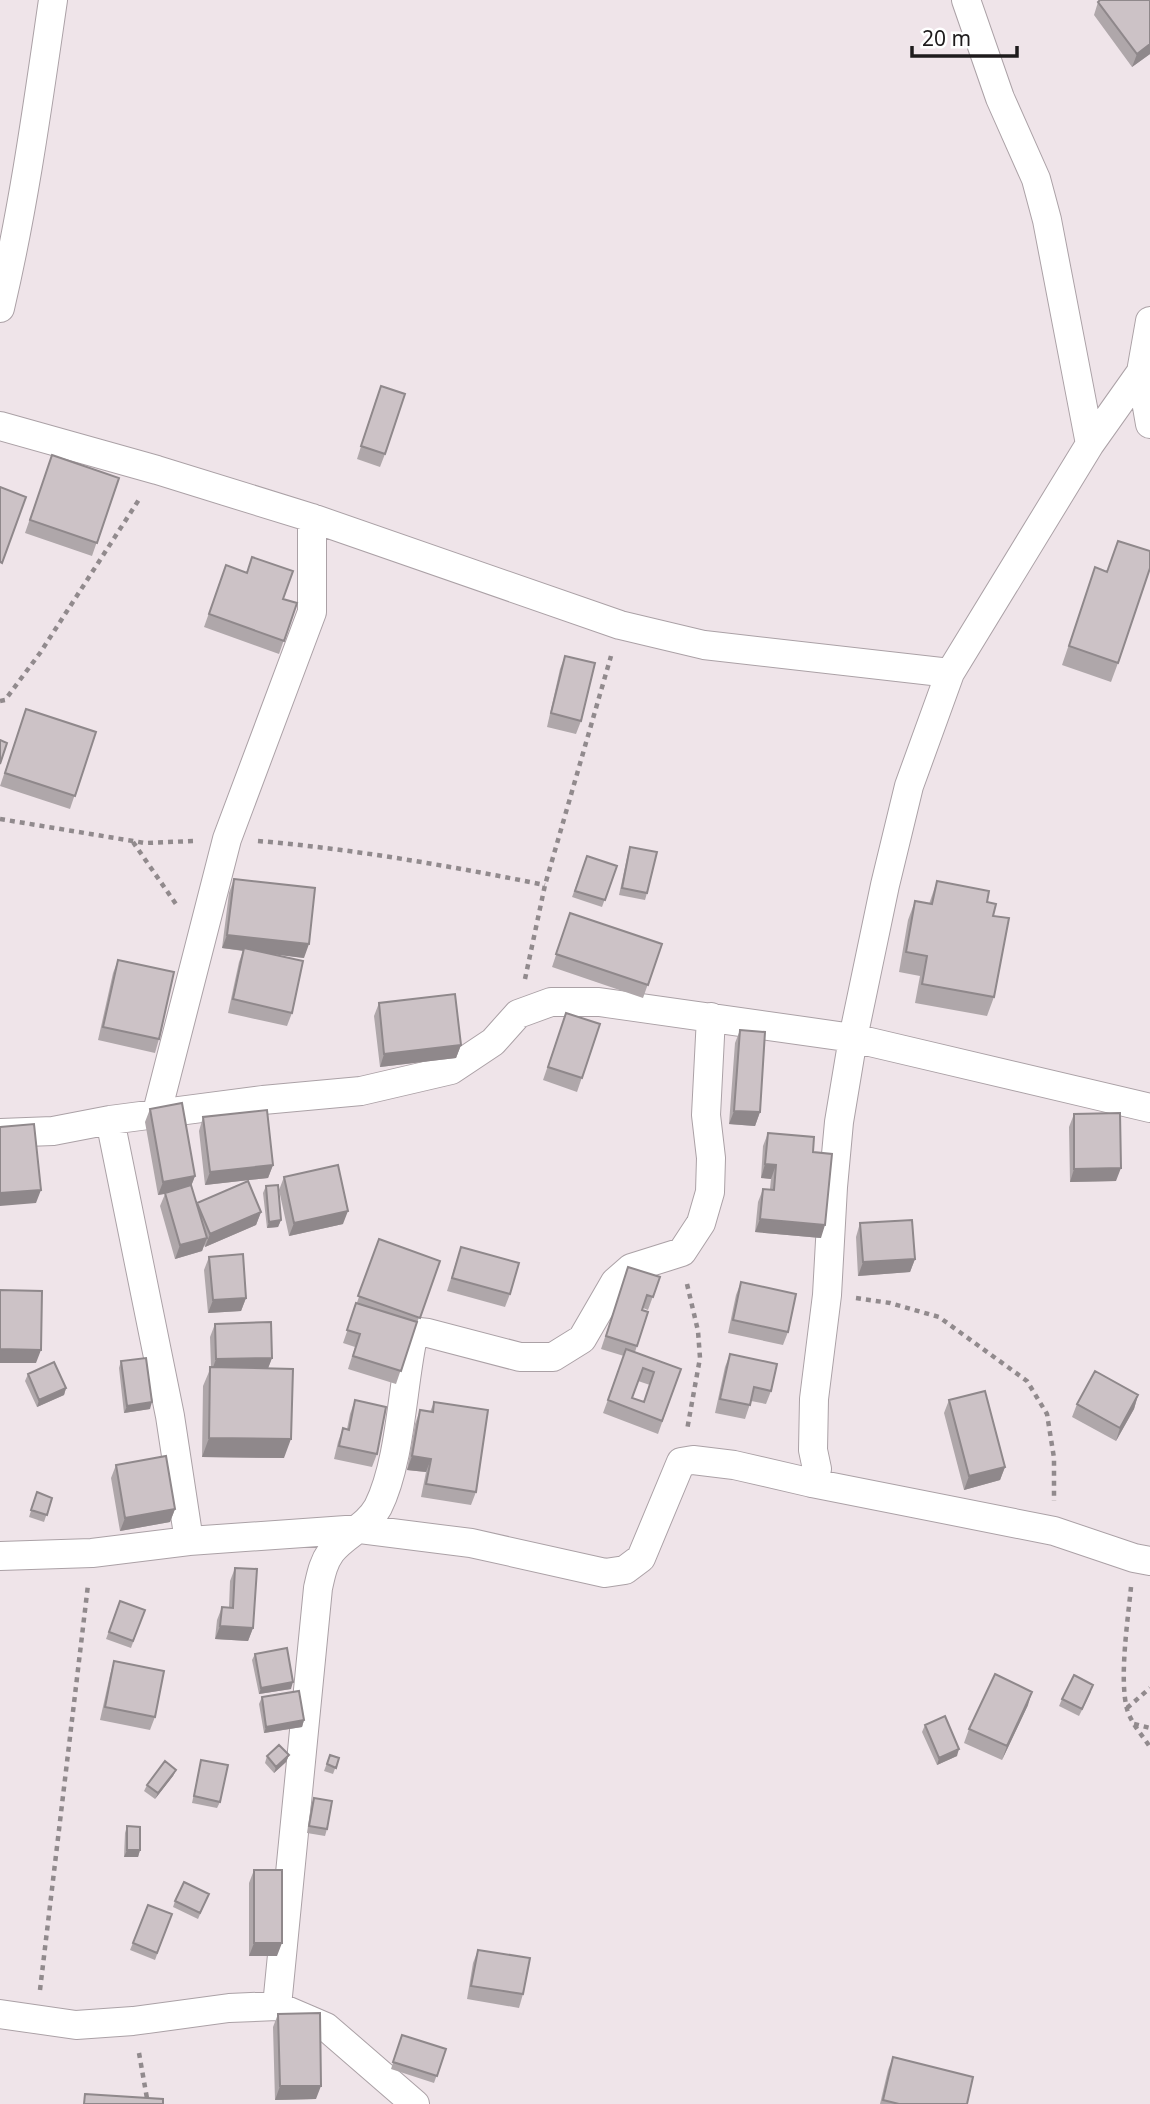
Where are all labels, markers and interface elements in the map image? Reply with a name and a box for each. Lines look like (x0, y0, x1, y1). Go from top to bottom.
scale bar (912, 14, 1017, 58)
text: 20 m (922, 24, 971, 52)

